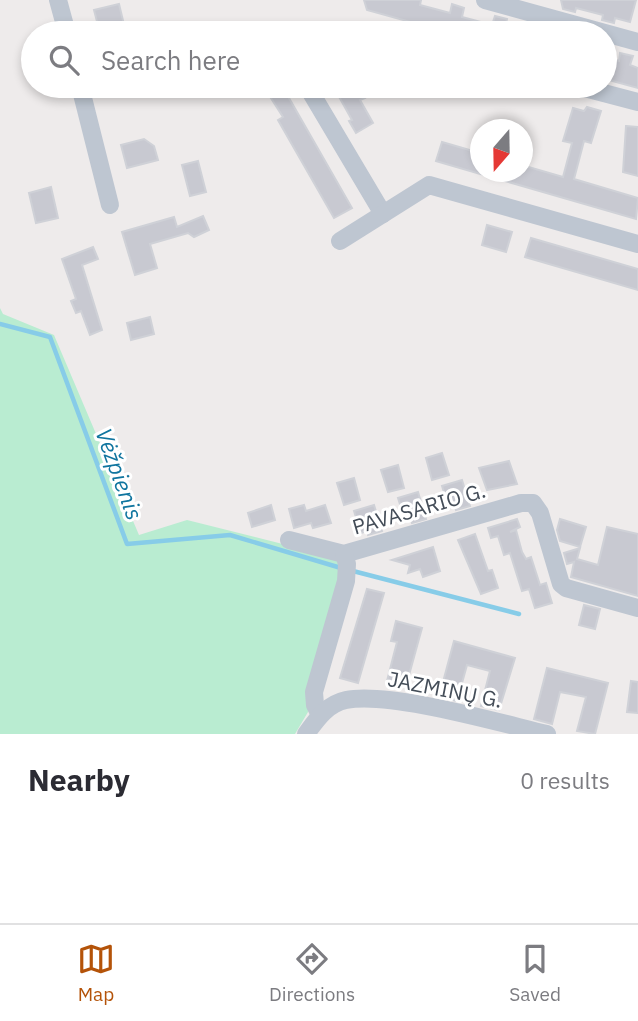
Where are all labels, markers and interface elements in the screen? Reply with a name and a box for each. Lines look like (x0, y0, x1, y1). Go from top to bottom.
search box (21, 21, 617, 98)
icon: search (45, 41, 83, 79)
text: Search here (101, 43, 240, 77)
north arrow (470, 119, 533, 182)
water label: Vėžpienis (89, 424, 150, 524)
street label: PAVASARIO G. (349, 476, 489, 540)
street label: JAZMINŲ G. (386, 664, 505, 714)
text: Nearby (28, 760, 130, 799)
text: 0 results (520, 765, 610, 795)
tab: Map (77, 940, 115, 1006)
tab: Directions (269, 940, 355, 1006)
tab: Saved (509, 940, 561, 1006)

